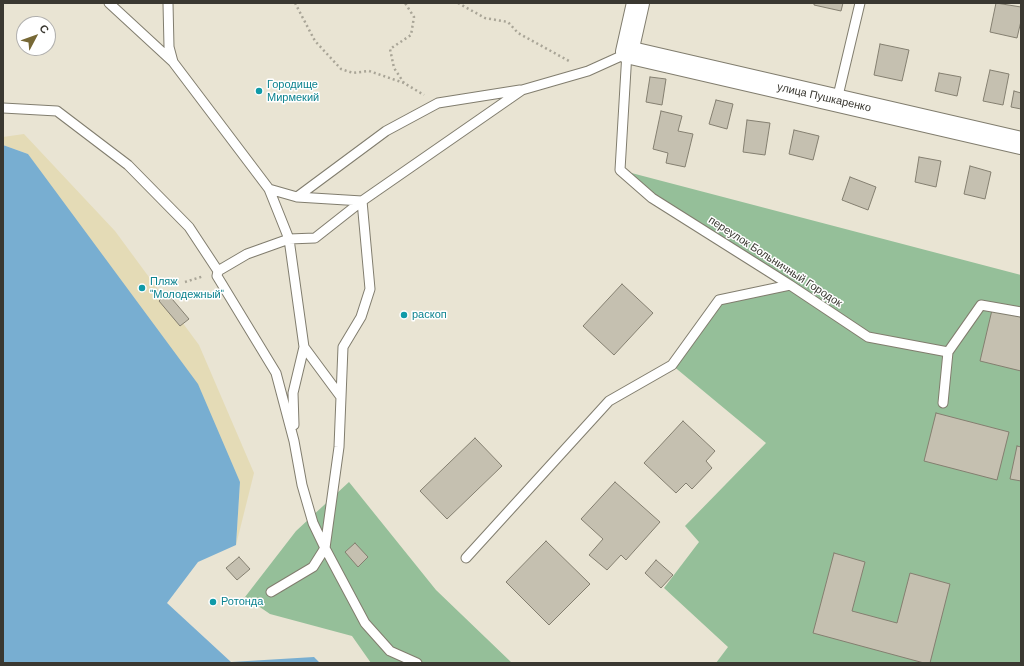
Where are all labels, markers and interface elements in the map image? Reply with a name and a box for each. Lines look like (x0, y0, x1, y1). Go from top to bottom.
north arrow (16, 16, 56, 56)
text: С (36, 21, 52, 36)
place label: Городище Мирмекий (267, 78, 319, 104)
street label: улица Пушкаренко (776, 81, 872, 115)
marker: Городище Мирмекий (254, 86, 264, 96)
street label: переулок Больничный Городок (706, 214, 844, 310)
place label: Пляж "Молодежный" (150, 275, 224, 301)
marker: Пляж "Молодежный" (137, 283, 147, 293)
place label: раскоп (412, 308, 447, 322)
marker: раскоп (399, 310, 409, 320)
place label: Ротонда (221, 595, 263, 609)
marker: Ротонда (208, 597, 218, 607)

